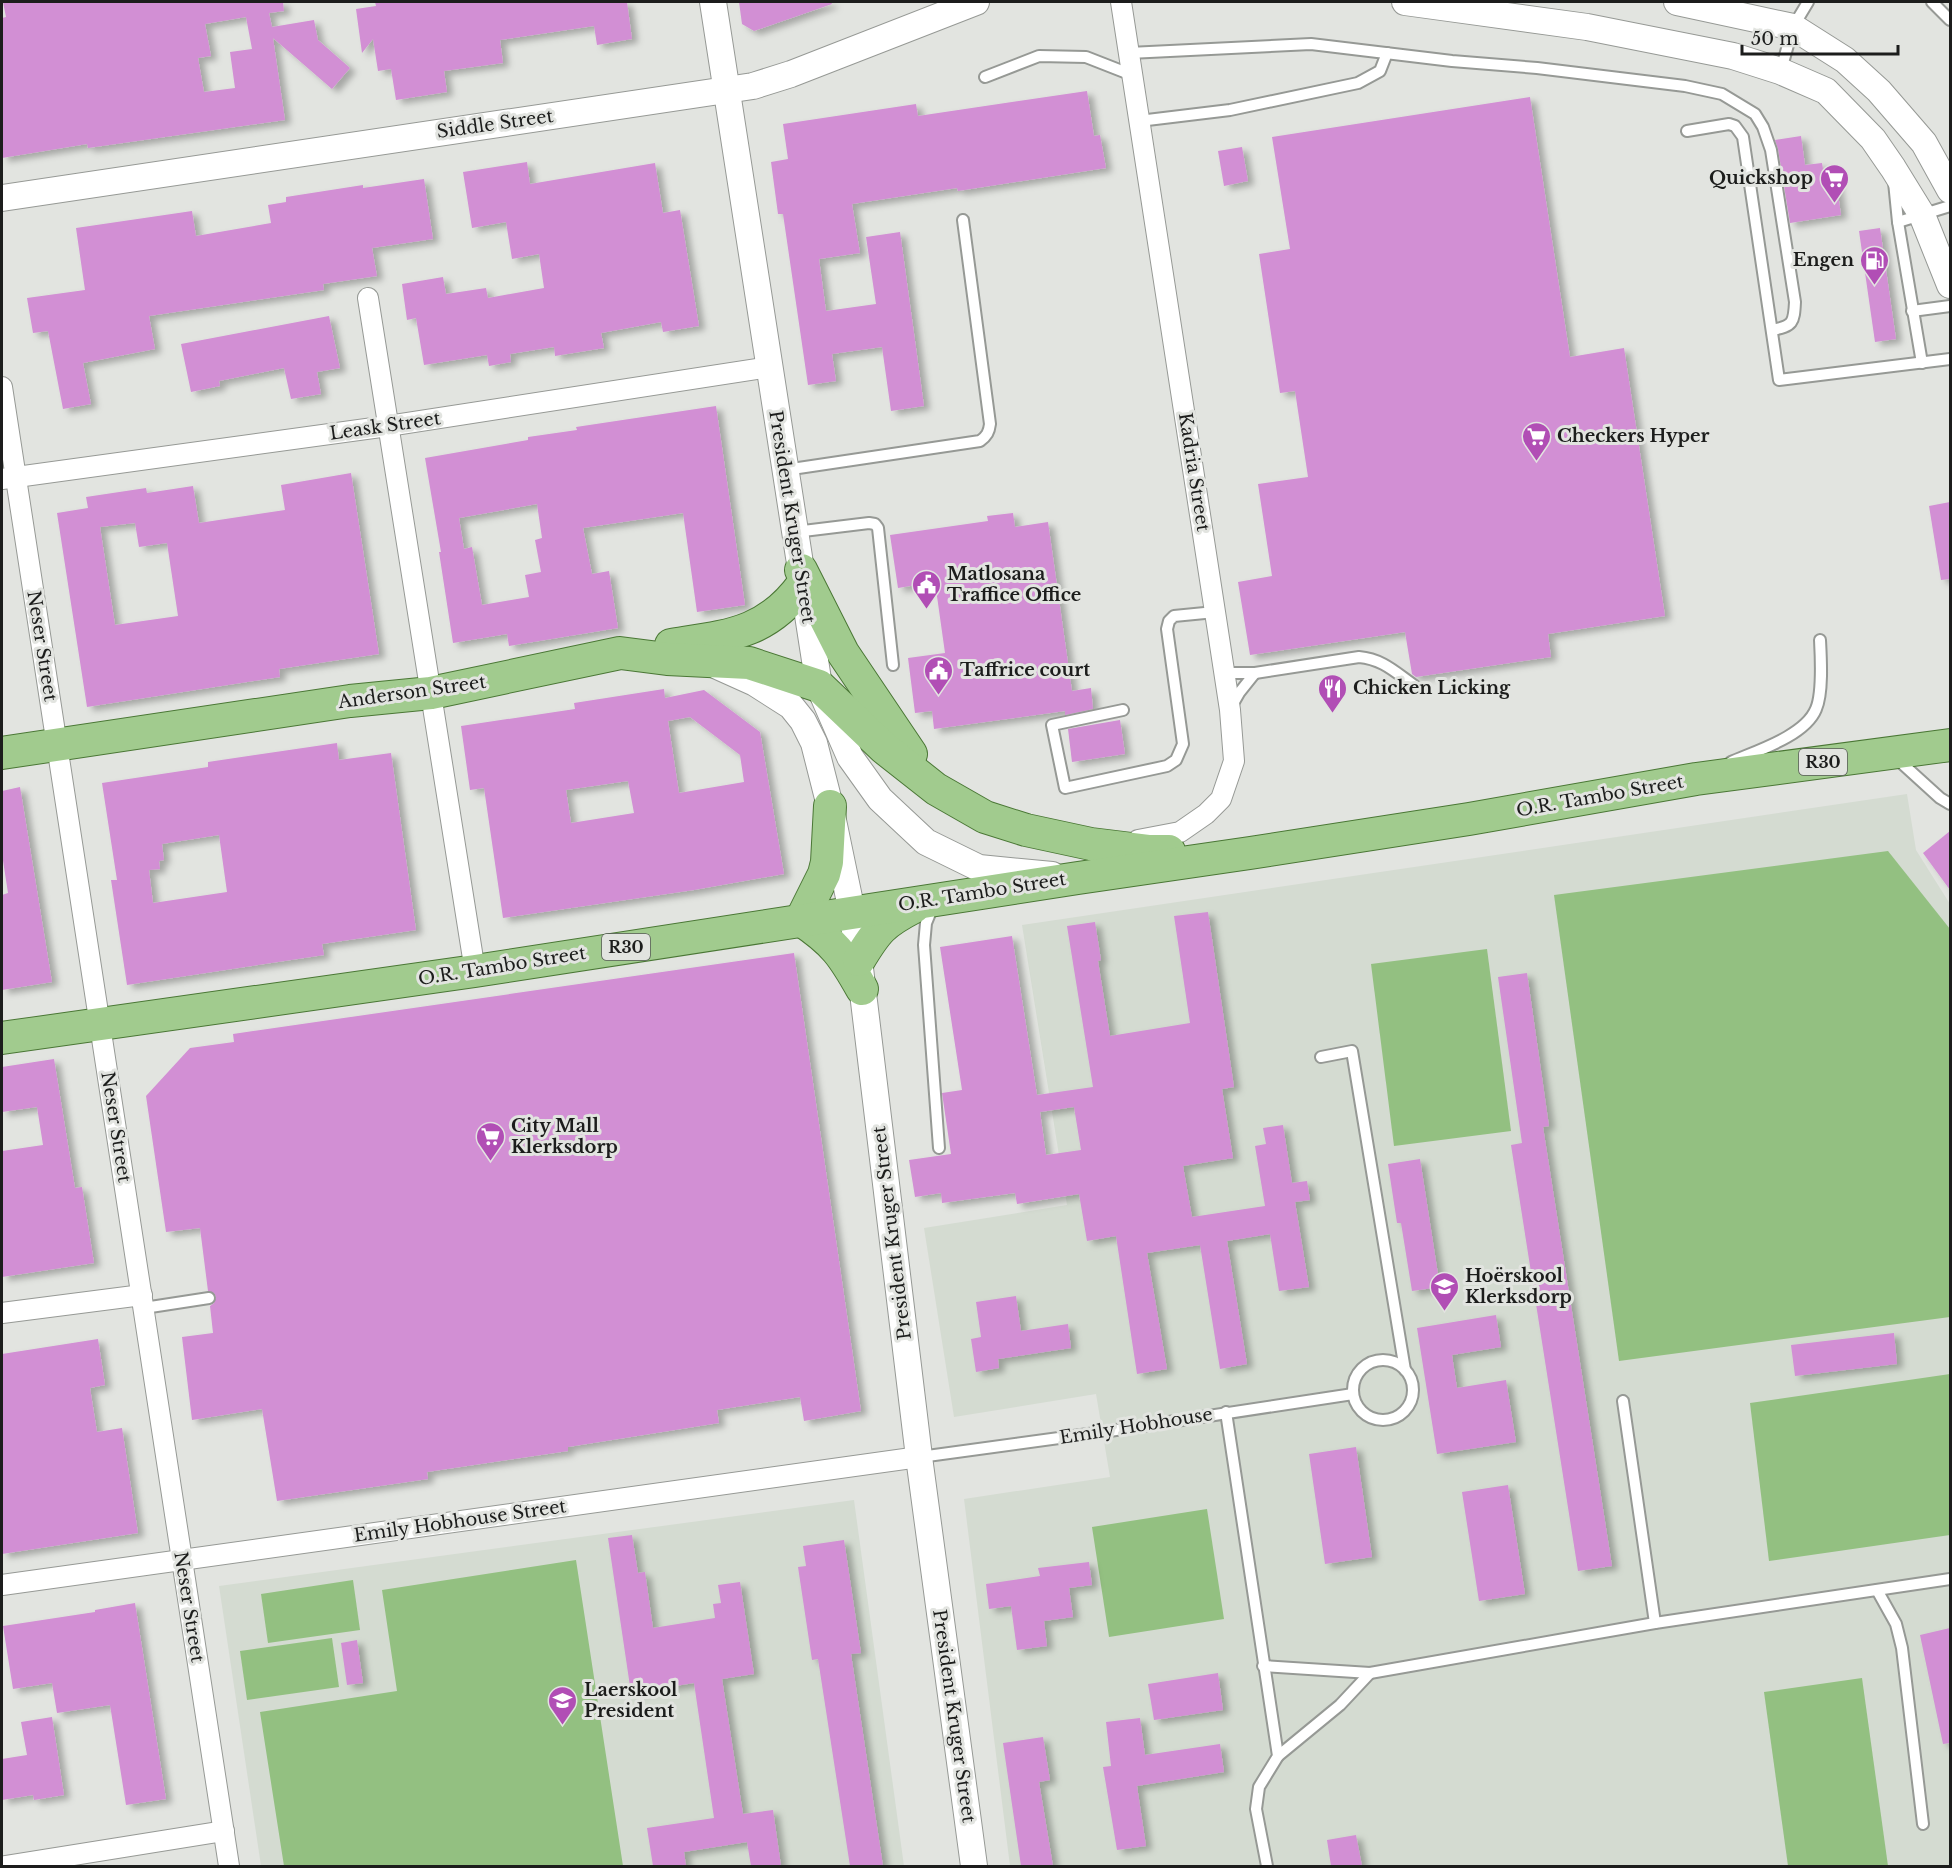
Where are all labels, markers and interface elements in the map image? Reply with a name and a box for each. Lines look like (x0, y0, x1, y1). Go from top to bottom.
scale bar (1742, 18, 1898, 56)
text: 50 m (1751, 28, 1799, 50)
street label: Siddle Street (435, 105, 555, 143)
supermarket icon: Quickshop (1818, 162, 1850, 204)
place label: Quickshop (1709, 167, 1813, 189)
fuel station icon: Engen (1859, 244, 1891, 286)
place label: Engen (1793, 249, 1854, 271)
street label: Leask Street (328, 407, 442, 445)
street label: President Kruger Street (764, 409, 820, 625)
street label: Kadria Street (1174, 411, 1214, 533)
supermarket icon: Checkers Hyper (1520, 420, 1552, 462)
place label: Checkers Hyper (1557, 425, 1710, 447)
place label: Matlosana Traffice Office (947, 563, 1081, 606)
public building icon: Matlosana Traffice Office (910, 568, 942, 610)
street label: Neser Street (22, 589, 62, 703)
public building icon: Taffrice court (923, 654, 955, 696)
place label: Taffrice court (960, 659, 1090, 681)
street label: Anderson Street (336, 671, 487, 713)
restaurant icon: Chicken Licking (1316, 672, 1348, 714)
place label: Chicken Licking (1353, 677, 1511, 699)
road number: R30 (1799, 749, 1847, 775)
street label: O.R. Tambo Street (1515, 770, 1686, 822)
street label: O.R. Tambo Street (897, 868, 1068, 916)
road number: R30 (602, 934, 650, 960)
street label: O.R. Tambo Street (417, 942, 588, 990)
street label: Neser Street (96, 1070, 136, 1184)
place label: City Mall Klerksdorp (511, 1115, 618, 1158)
supermarket icon: City Mall Klerksdorp (474, 1120, 506, 1162)
street label: President Kruger Street (868, 1125, 916, 1341)
place label: Hoërskool Klerksdorp (1465, 1265, 1572, 1308)
school or university icon: Hoërskool Klerksdorp (1428, 1270, 1460, 1312)
street label: Emily Hobhouse (1058, 1403, 1214, 1449)
street label: Emily Hobhouse Street (352, 1495, 568, 1547)
street label: Neser Street (169, 1550, 209, 1664)
street label: President Kruger Street (928, 1608, 980, 1824)
place label: Laerskool President (584, 1679, 678, 1722)
school or university icon: Laerskool President (547, 1684, 579, 1726)

